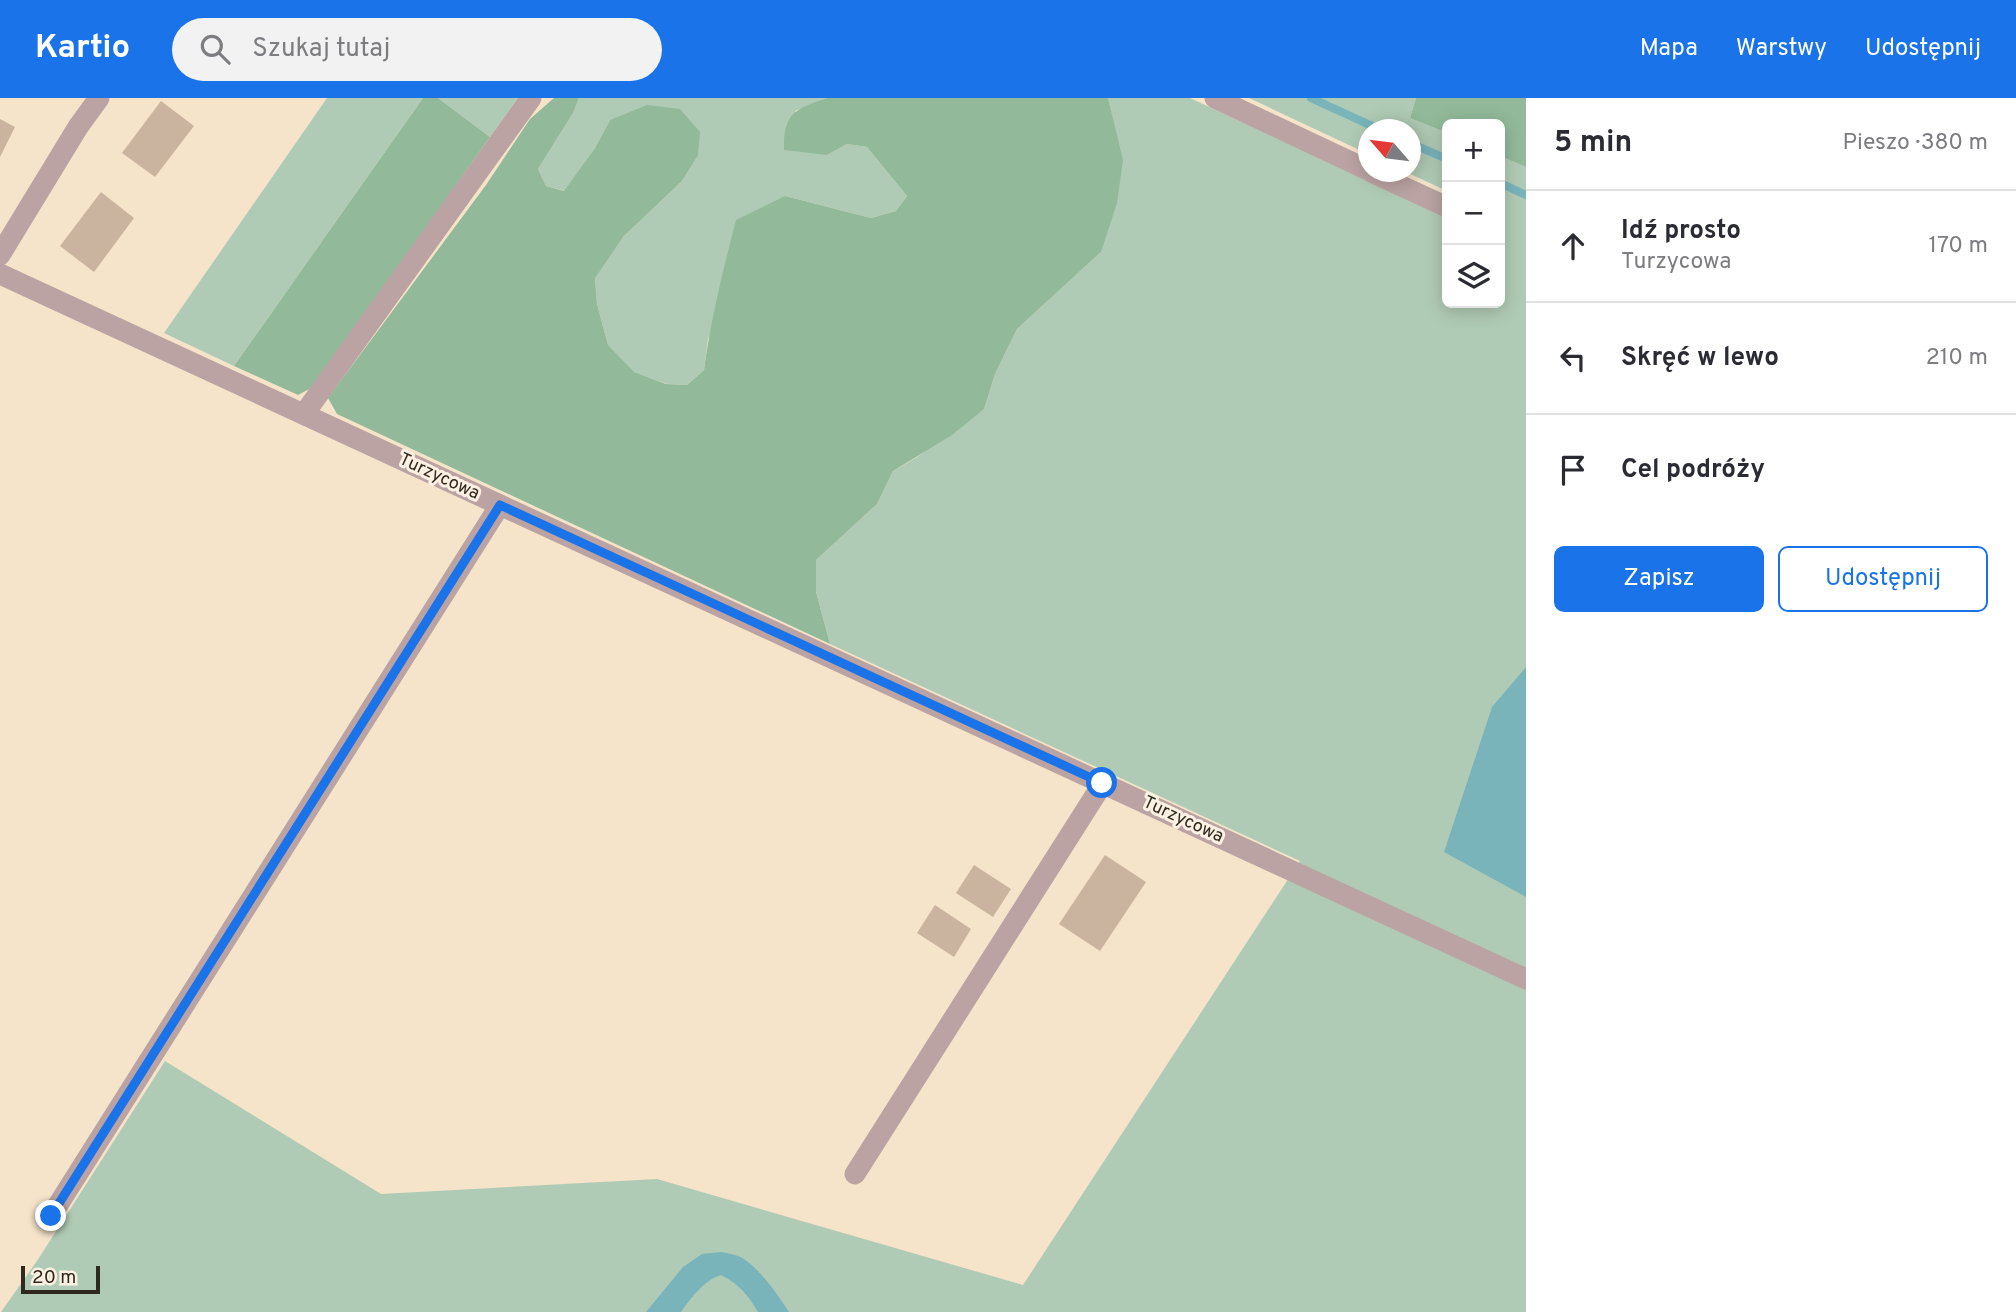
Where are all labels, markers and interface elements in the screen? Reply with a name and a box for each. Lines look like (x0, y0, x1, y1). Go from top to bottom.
search box (172, 18, 662, 81)
text: Kartio (35, 28, 130, 70)
icon: search (196, 30, 234, 68)
text: Szukaj tutaj (252, 33, 390, 66)
text: Mapa (1640, 34, 1698, 64)
text: Warstwy (1736, 34, 1827, 64)
text: Udostępnij (1865, 34, 1981, 64)
north arrow (1358, 119, 1421, 182)
map controls (1442, 119, 1505, 308)
button: + (1442, 119, 1505, 182)
text: 5 min (1554, 125, 1632, 162)
text: Pieszo · 380 m (1843, 129, 1988, 158)
button: − (1442, 182, 1505, 245)
text: Idź prosto (1621, 215, 1741, 248)
icon: ahead (1554, 227, 1592, 265)
text: 170 m (1929, 232, 1988, 261)
button: layers (1442, 245, 1505, 308)
text: Turzycowa (1621, 248, 1731, 277)
icon: left (1554, 339, 1592, 377)
text: Skręć w lewo (1621, 342, 1779, 375)
text: 210 m (1926, 344, 1988, 373)
street label: Turzycowa (395, 448, 483, 506)
icon: arrive (1554, 451, 1592, 489)
text: Cel podróży (1621, 454, 1765, 487)
button: Zapisz (1554, 546, 1764, 612)
button: Udostępnij (1778, 546, 1988, 612)
route start (1086, 767, 1117, 798)
street label: Turzycowa (1139, 791, 1227, 849)
route end (35, 1200, 66, 1231)
scale bar (21, 1263, 100, 1295)
text: 20 m (32, 1266, 76, 1290)

